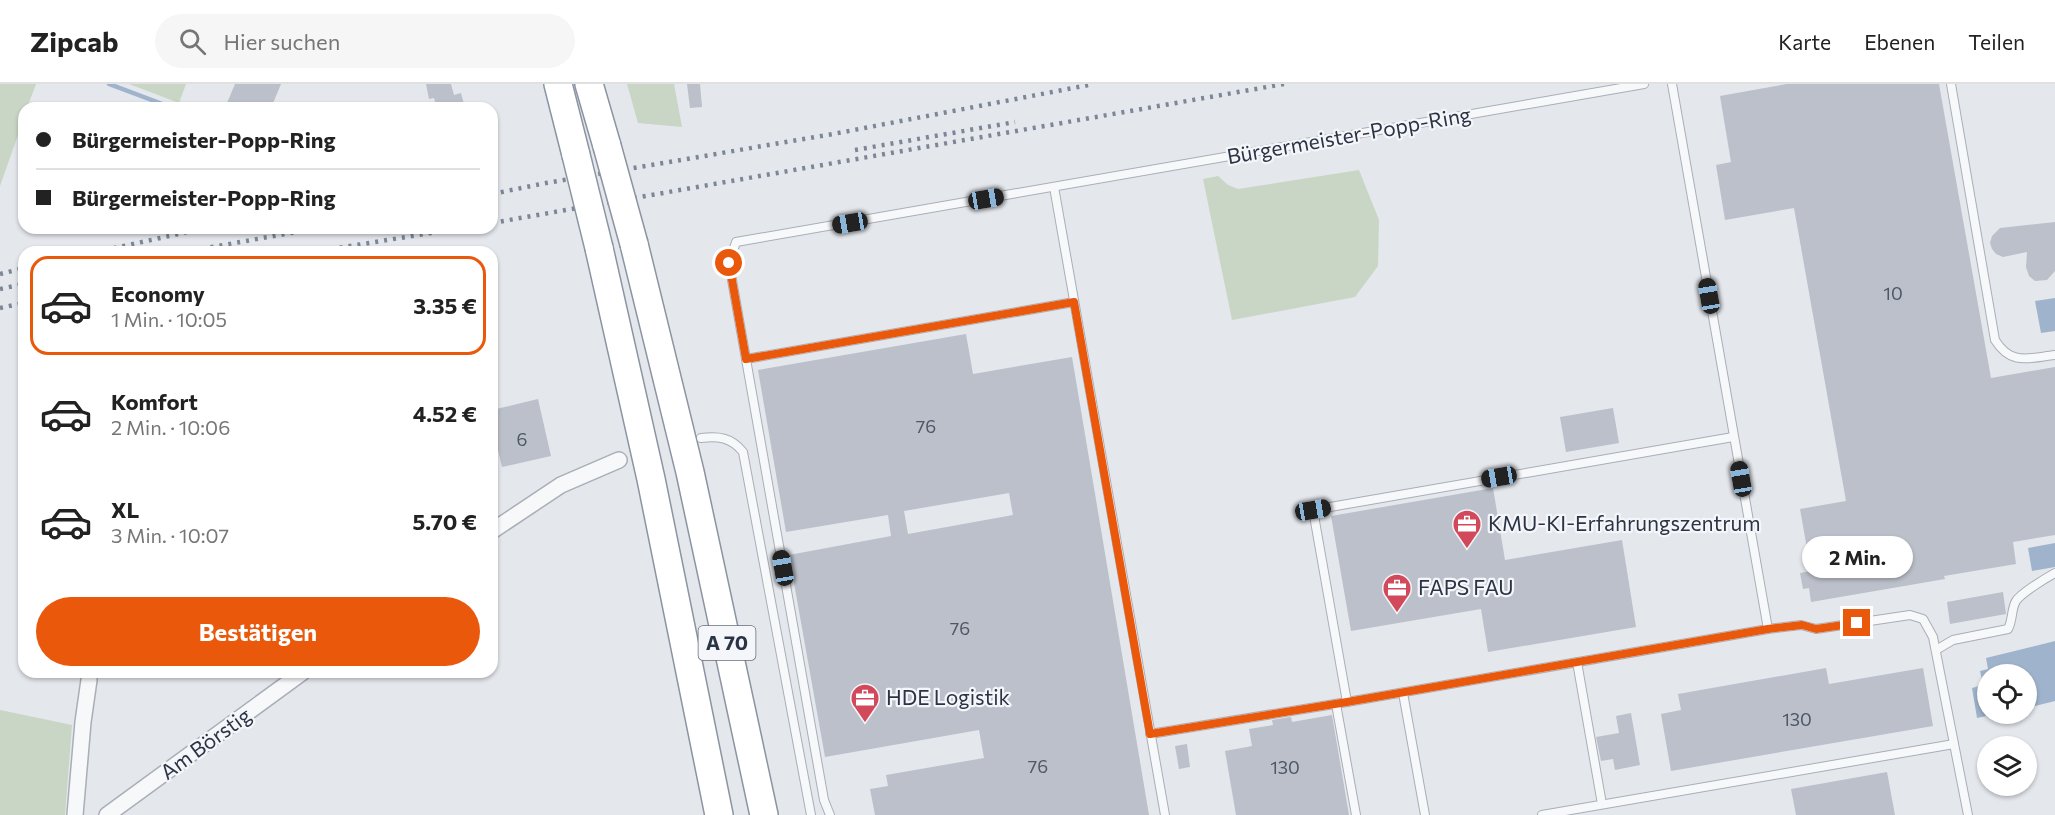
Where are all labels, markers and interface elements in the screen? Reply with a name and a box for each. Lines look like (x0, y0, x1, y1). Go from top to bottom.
search box (155, 14, 575, 68)
text: Zipcab (30, 24, 119, 58)
icon: search (176, 25, 209, 58)
text: Hier suchen (224, 28, 340, 55)
text: Karte (1778, 29, 1831, 54)
text: Ebenen (1864, 29, 1935, 54)
text: Teilen (1968, 29, 2025, 54)
street label: Bürgermeister-Popp-Ring (1225, 101, 1473, 168)
text: Bürgermeister-Popp-Ring (72, 126, 336, 153)
text: Bürgermeister-Popp-Ring (72, 184, 336, 211)
car (967, 187, 1005, 211)
car (831, 211, 869, 235)
route start (715, 249, 742, 276)
car (1697, 277, 1721, 315)
icon: car (39, 279, 93, 333)
text: Economy (111, 280, 205, 307)
house number: 10 (1883, 282, 1903, 304)
text: 3.35 € (413, 292, 477, 319)
text: 1 Min. · 10:05 (111, 307, 227, 331)
icon: car (39, 387, 93, 441)
text: Komfort (111, 388, 198, 415)
text: 4.52 € (413, 400, 477, 427)
text: 2 Min. · 10:06 (111, 415, 230, 439)
house number: 76 (916, 415, 936, 437)
house number: 6 (517, 428, 527, 450)
car (1729, 460, 1753, 498)
car (1480, 465, 1518, 489)
icon: car (39, 495, 93, 549)
text: XL (111, 496, 139, 523)
car (1294, 498, 1332, 522)
text: 5.70 € (413, 508, 477, 535)
office icon: KMU-KI-Erfahrungszentrum (1451, 508, 1483, 550)
place label: KMU-KI-Erfahrungszentrum (1488, 510, 1761, 535)
text: 3 Min. · 10:07 (111, 523, 229, 547)
callout: 2 Min. (1802, 536, 1912, 578)
text: 2 Min. (1829, 545, 1886, 569)
car (771, 549, 795, 587)
office icon: FAPS FAU (1381, 572, 1413, 614)
place label: FAPS FAU (1418, 574, 1514, 599)
button: Bestätigen (36, 597, 480, 666)
route end (1843, 609, 1870, 636)
house number: 76 (950, 617, 970, 639)
road number: A 70 (698, 626, 756, 660)
map controls (1977, 664, 2037, 796)
button: locate (1977, 664, 2037, 724)
office icon: HDE Logistik (849, 682, 881, 724)
place label: HDE Logistik (886, 684, 1010, 709)
street label: Am Börstig (155, 702, 255, 784)
house number: 130 (1782, 708, 1812, 730)
button: layers (1977, 736, 2037, 796)
house number: 76 (1028, 755, 1048, 777)
house number: 130 (1270, 756, 1300, 778)

